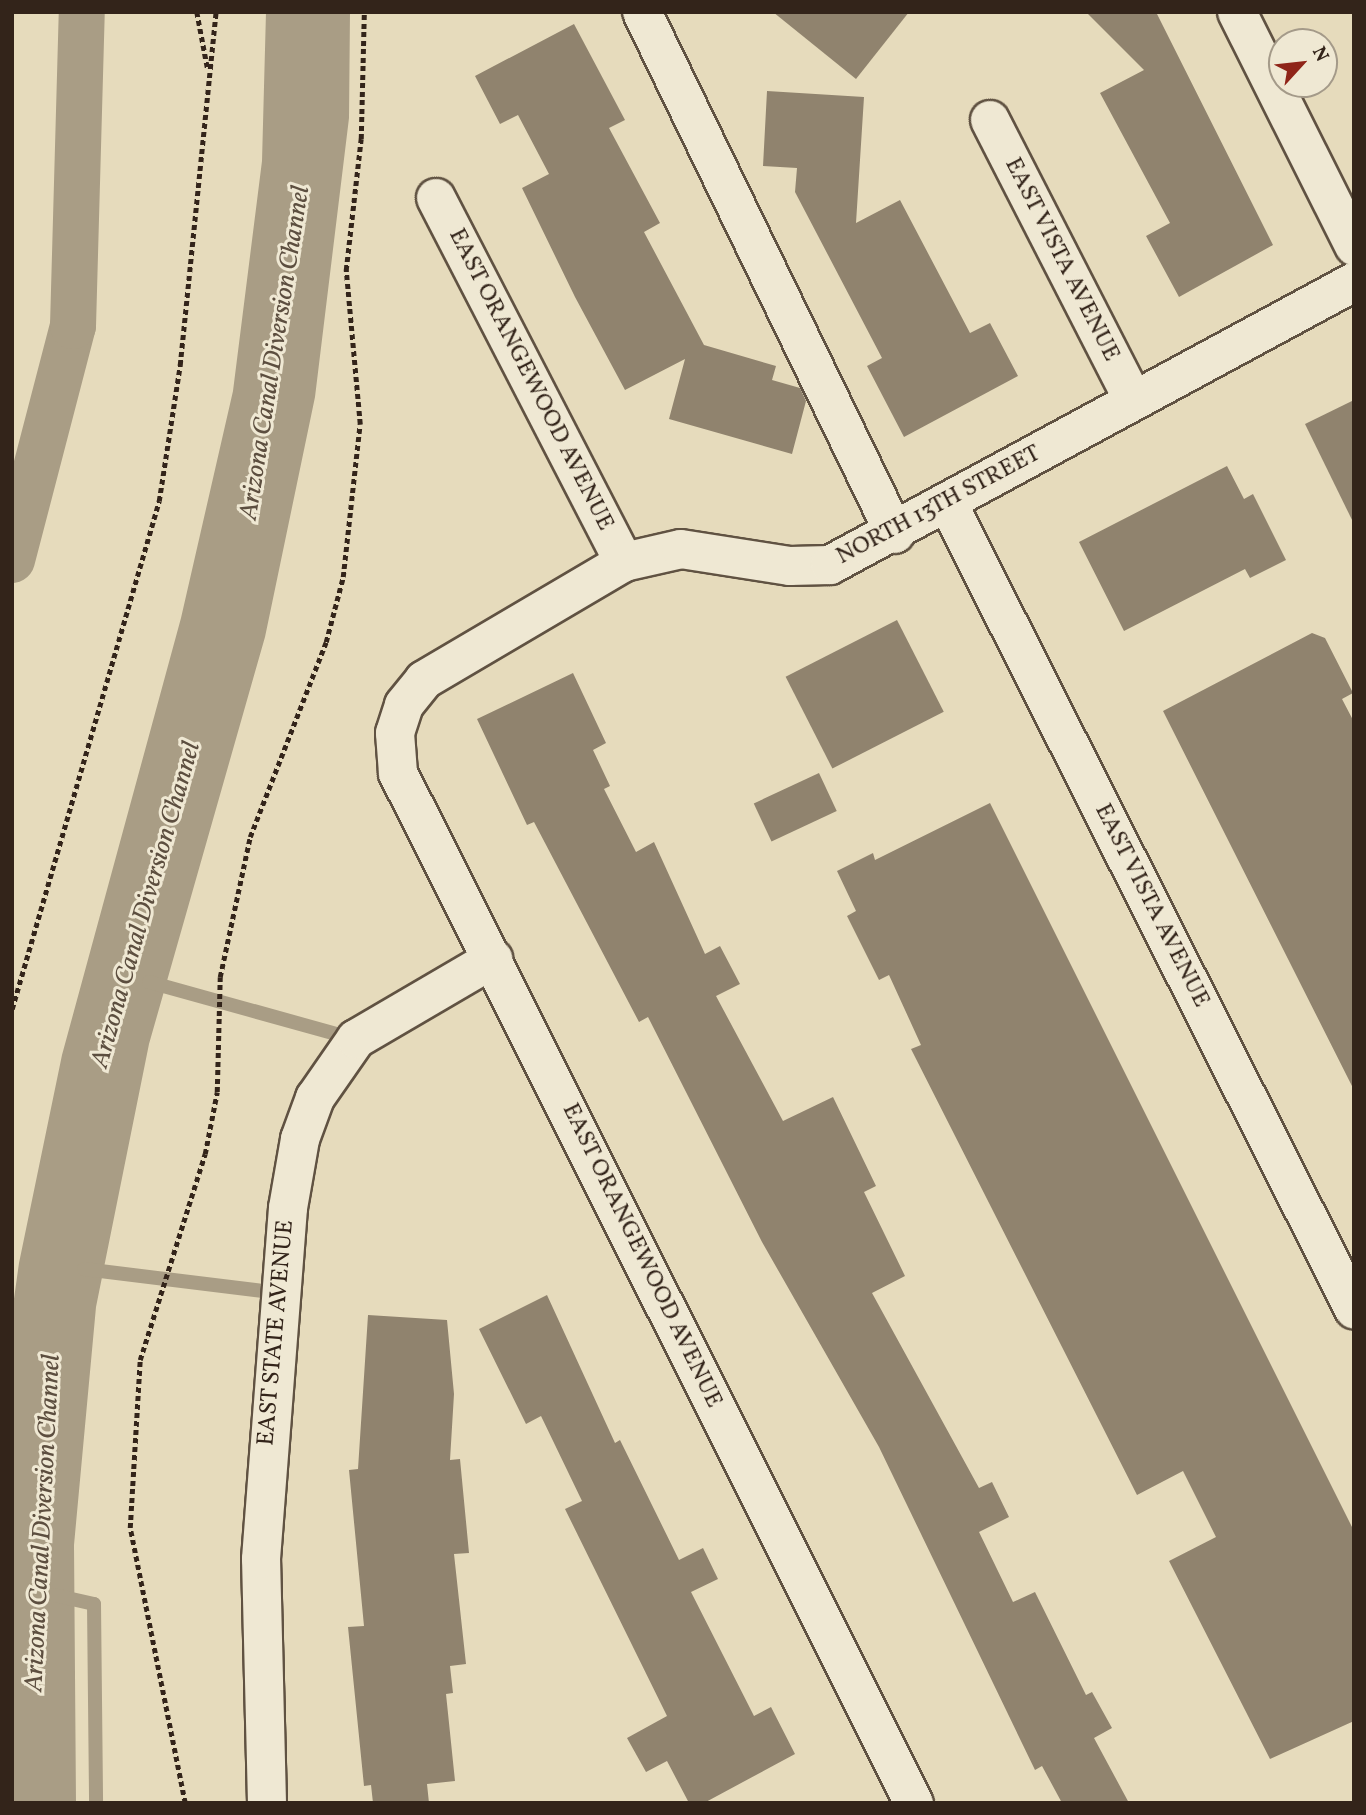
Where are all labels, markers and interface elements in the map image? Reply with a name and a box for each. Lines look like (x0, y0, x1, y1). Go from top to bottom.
north arrow (1268, 28, 1338, 98)
text: N (1305, 42, 1335, 66)
street label: EAST VISTA AVENUE (997, 153, 1125, 367)
water label: Arizona Canal Diversion Channel (234, 184, 318, 522)
street label: EAST ORANGEWOOD AVENUE (441, 224, 619, 536)
street label: NORTH 13TH STREET (832, 440, 1046, 572)
water label: Arizona Canal Diversion Channel (85, 738, 209, 1072)
street label: EAST VISTA AVENUE (1087, 799, 1215, 1013)
street label: EAST ORANGEWOOD AVENUE (554, 1099, 728, 1413)
street label: EAST STATE AVENUE (253, 1219, 301, 1447)
water label: Arizona Canal Diversion Channel (20, 1353, 68, 1693)

